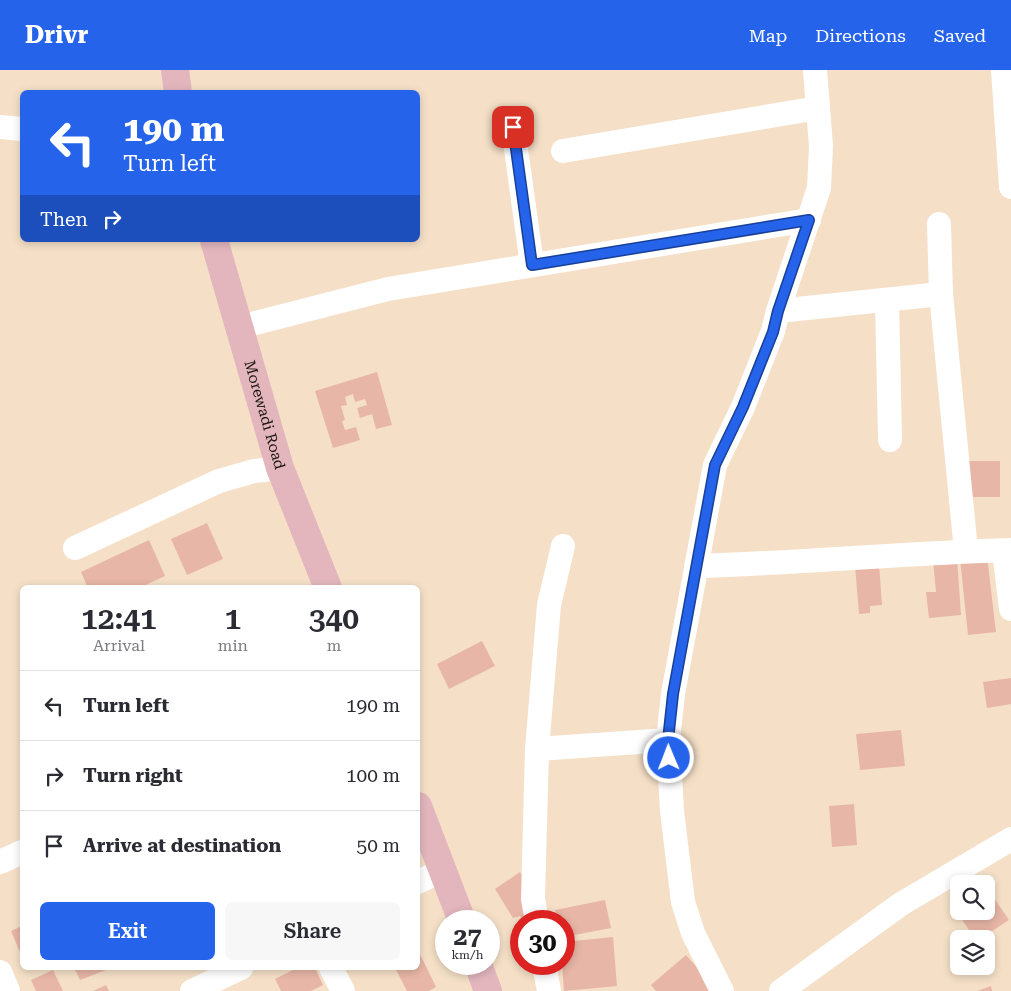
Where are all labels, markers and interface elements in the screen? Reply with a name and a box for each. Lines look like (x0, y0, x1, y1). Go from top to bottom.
text: Drivr (25, 21, 88, 49)
text: Map (749, 25, 787, 46)
text: Directions (815, 25, 906, 46)
text: Saved (934, 25, 986, 46)
pin (492, 106, 534, 148)
text: 190 m (123, 109, 224, 150)
icon: left (40, 110, 105, 175)
icon: arrive (499, 113, 527, 141)
text: Turn left (123, 151, 216, 176)
icon: right (98, 205, 126, 233)
text: Then (40, 208, 88, 231)
street label: Morewadi Road (240, 358, 289, 472)
text: 12:41 (81, 601, 157, 636)
text: 1 (224, 601, 241, 636)
text: 340 (309, 601, 359, 636)
text: Arrival (93, 636, 145, 655)
text: min (218, 636, 248, 655)
text: m (327, 636, 341, 655)
icon: left (40, 692, 68, 720)
text: Turn left (83, 694, 169, 717)
text: 190 m (346, 694, 400, 717)
position arrow (642, 731, 694, 783)
icon: right (40, 762, 68, 790)
text: Turn right (83, 764, 183, 787)
text: 100 m (346, 764, 400, 787)
icon: arrive (40, 832, 68, 860)
text: Arrive at destination (83, 834, 281, 857)
text: 50 m (357, 834, 400, 857)
map controls (950, 875, 995, 975)
button: search (950, 875, 995, 920)
button: Exit (40, 902, 215, 960)
button: Share (225, 902, 400, 960)
speed limit sign: 30 (510, 910, 575, 975)
text: 27 (453, 922, 482, 951)
button: layers (950, 930, 995, 975)
text: km/h (451, 948, 484, 962)

